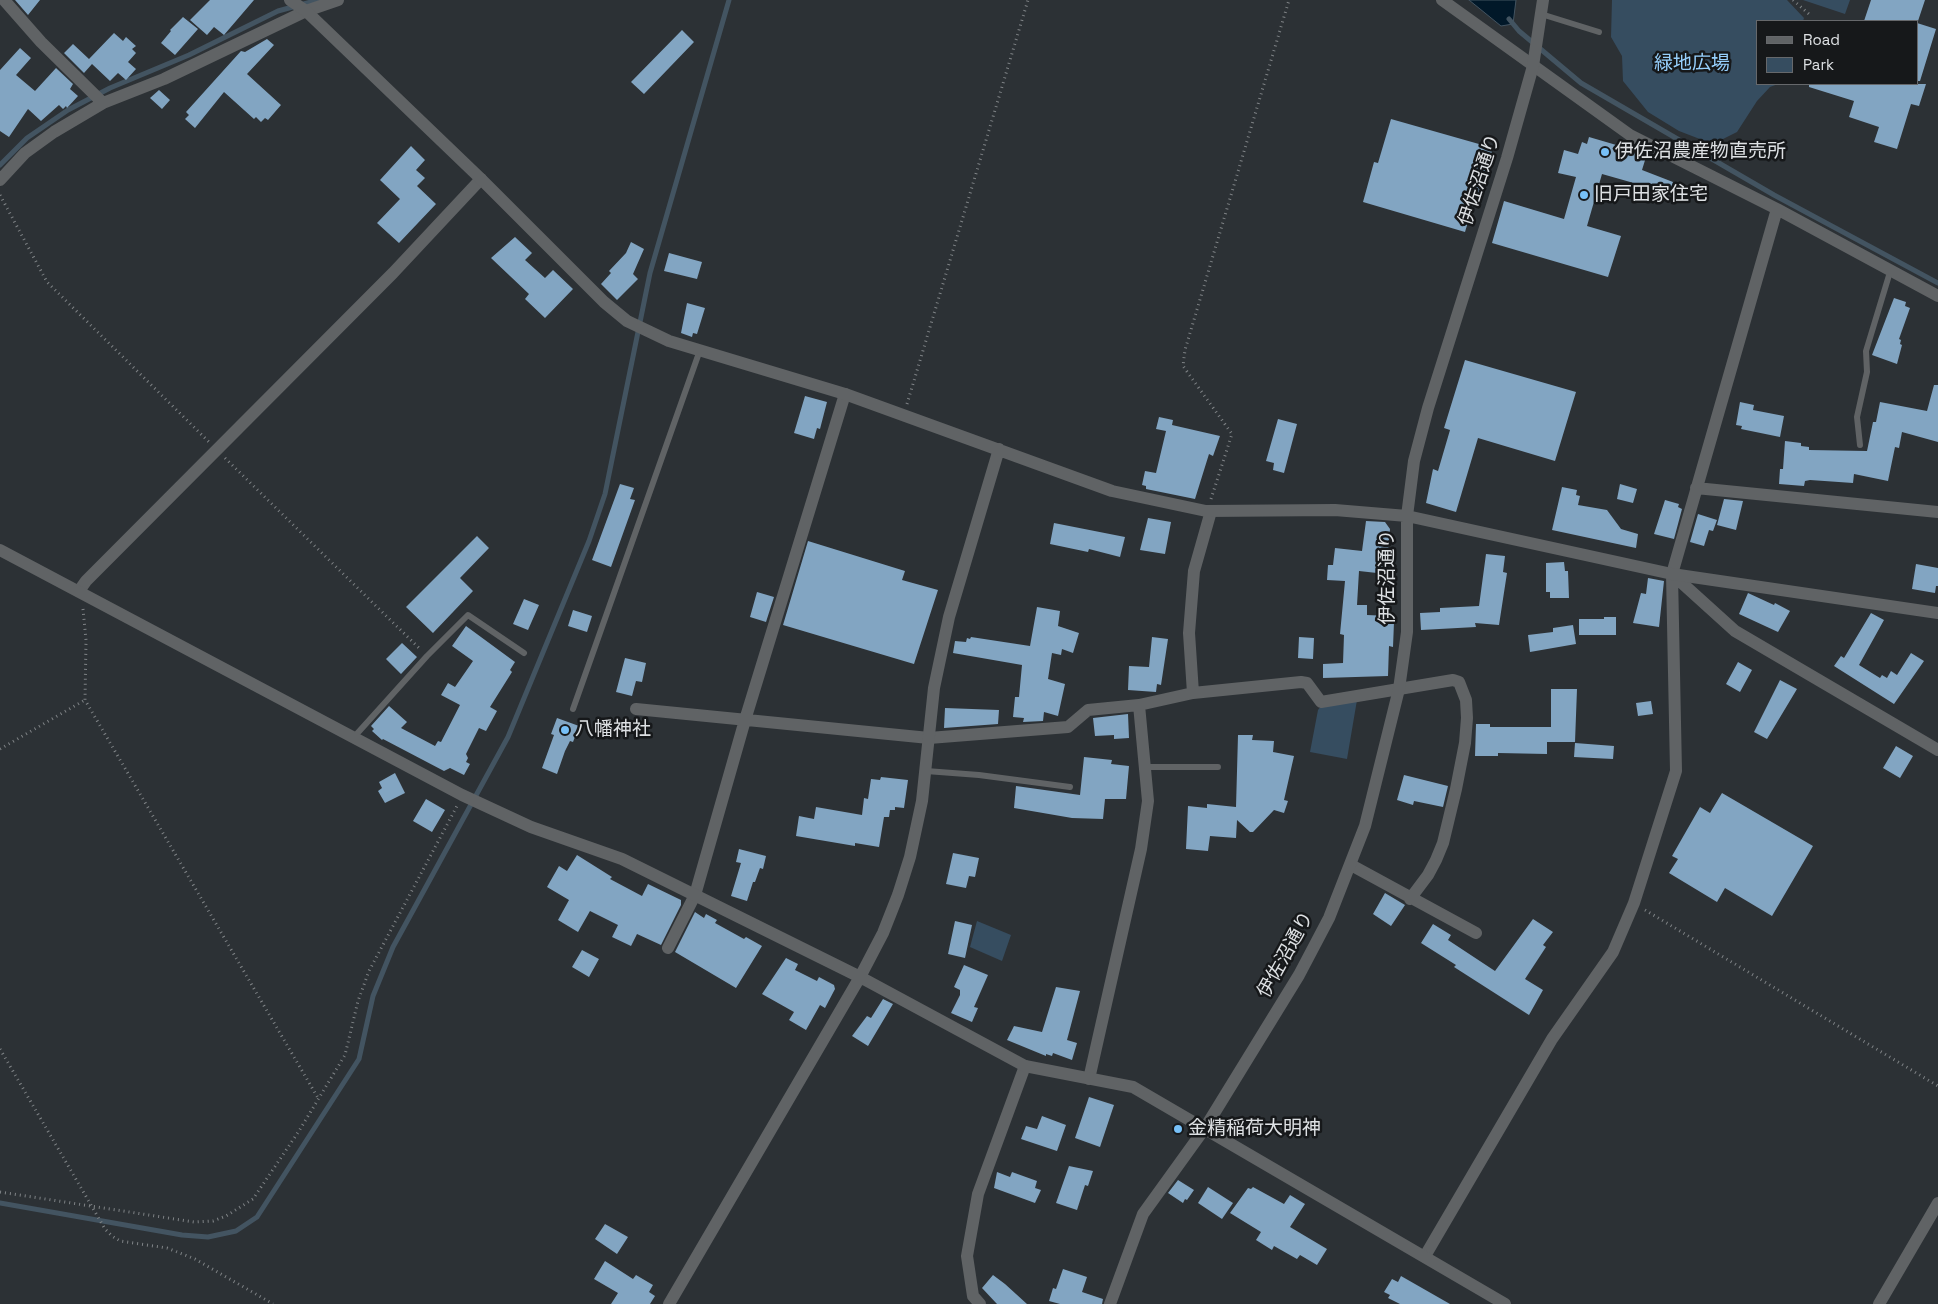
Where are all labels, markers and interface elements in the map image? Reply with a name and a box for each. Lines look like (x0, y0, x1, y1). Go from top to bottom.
legend (1756, 20, 1918, 85)
text: Road (1803, 30, 1840, 49)
park label: 緑地広場 (1654, 53, 1730, 75)
text: Park (1803, 55, 1834, 74)
street label: 伊佐沼通り (1454, 131, 1506, 229)
place label: 伊佐沼農産物直売所 (1615, 141, 1786, 163)
marker: 伊佐沼農産物直売所 (1599, 146, 1611, 158)
place label: 旧戸田家住宅 (1594, 184, 1708, 206)
marker: 旧戸田家住宅 (1578, 189, 1590, 201)
street label: 伊佐沼通り (1377, 530, 1399, 624)
place label: 八幡神社 (575, 719, 651, 741)
marker: 八幡神社 (559, 724, 571, 736)
street label: 伊佐沼通り (1253, 908, 1319, 1002)
place label: 金精稲荷大明神 (1188, 1118, 1321, 1140)
marker: 金精稲荷大明神 (1172, 1123, 1184, 1135)

